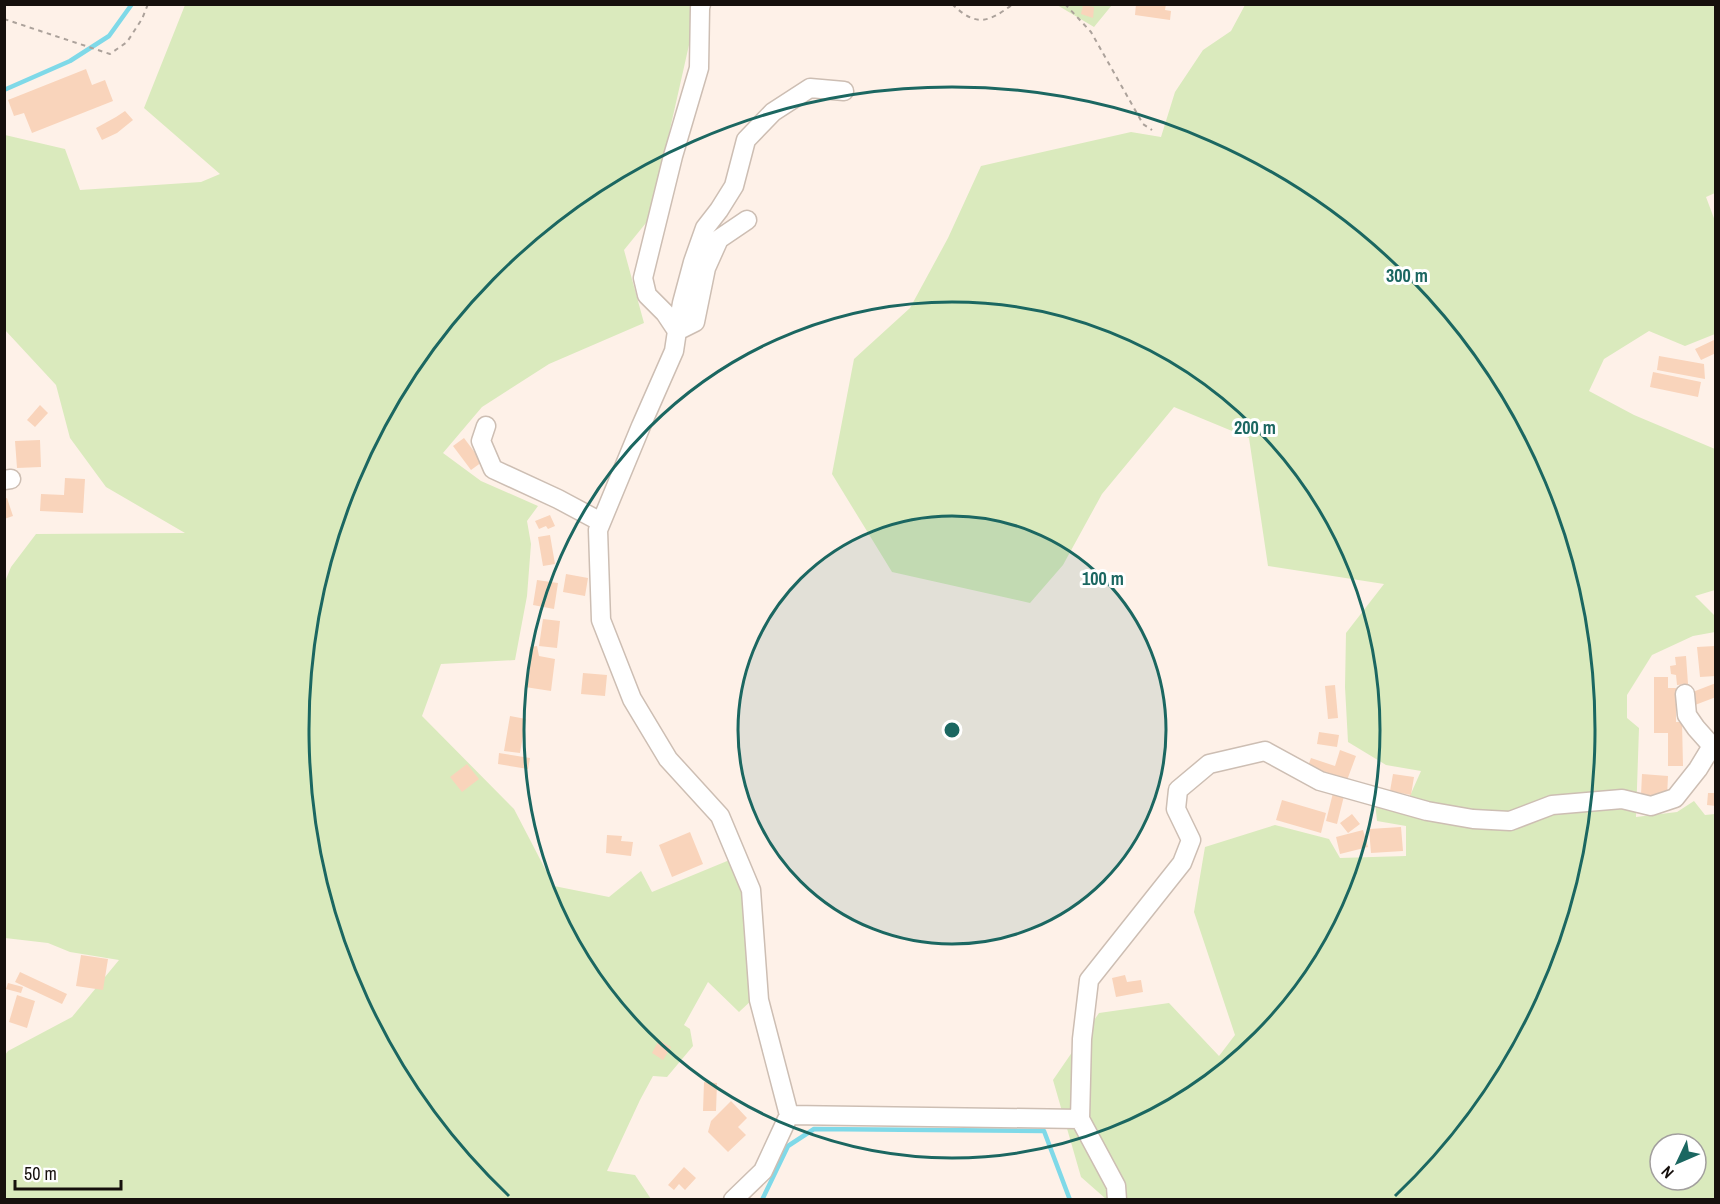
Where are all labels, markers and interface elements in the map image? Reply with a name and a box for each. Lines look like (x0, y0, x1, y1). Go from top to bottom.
text: 300 m (1386, 263, 1428, 288)
text: 200 m (1234, 415, 1276, 440)
text: 100 m (1082, 566, 1124, 591)
centre of rings (942, 720, 962, 740)
north arrow (1648, 1132, 1708, 1192)
scale bar (15, 1153, 122, 1191)
text: 50 m (24, 1161, 57, 1186)
text: N (1656, 1161, 1678, 1183)

